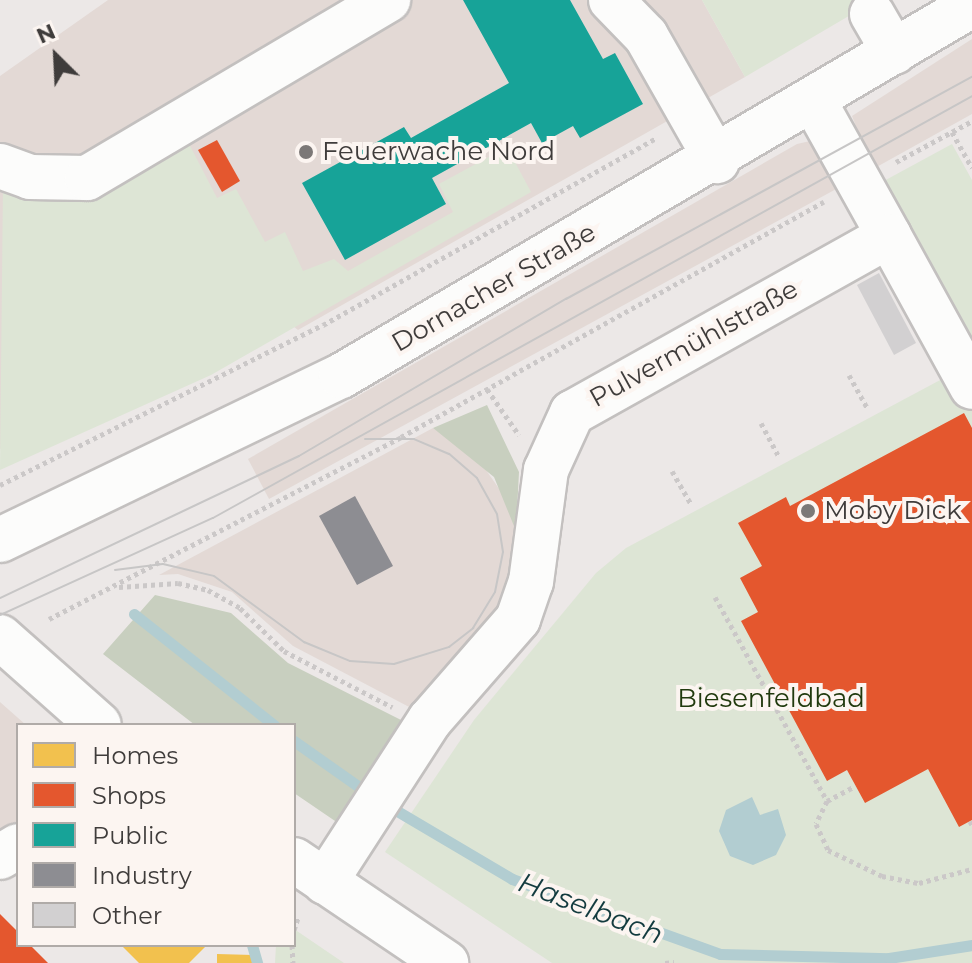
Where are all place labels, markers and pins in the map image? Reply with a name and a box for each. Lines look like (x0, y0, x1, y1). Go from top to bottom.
place label: Feuerwache Nord (322, 136, 555, 168)
marker: Feuerwache Nord (297, 143, 315, 161)
place label: Moby Dick (824, 495, 962, 527)
marker: Moby Dick (799, 502, 817, 520)

